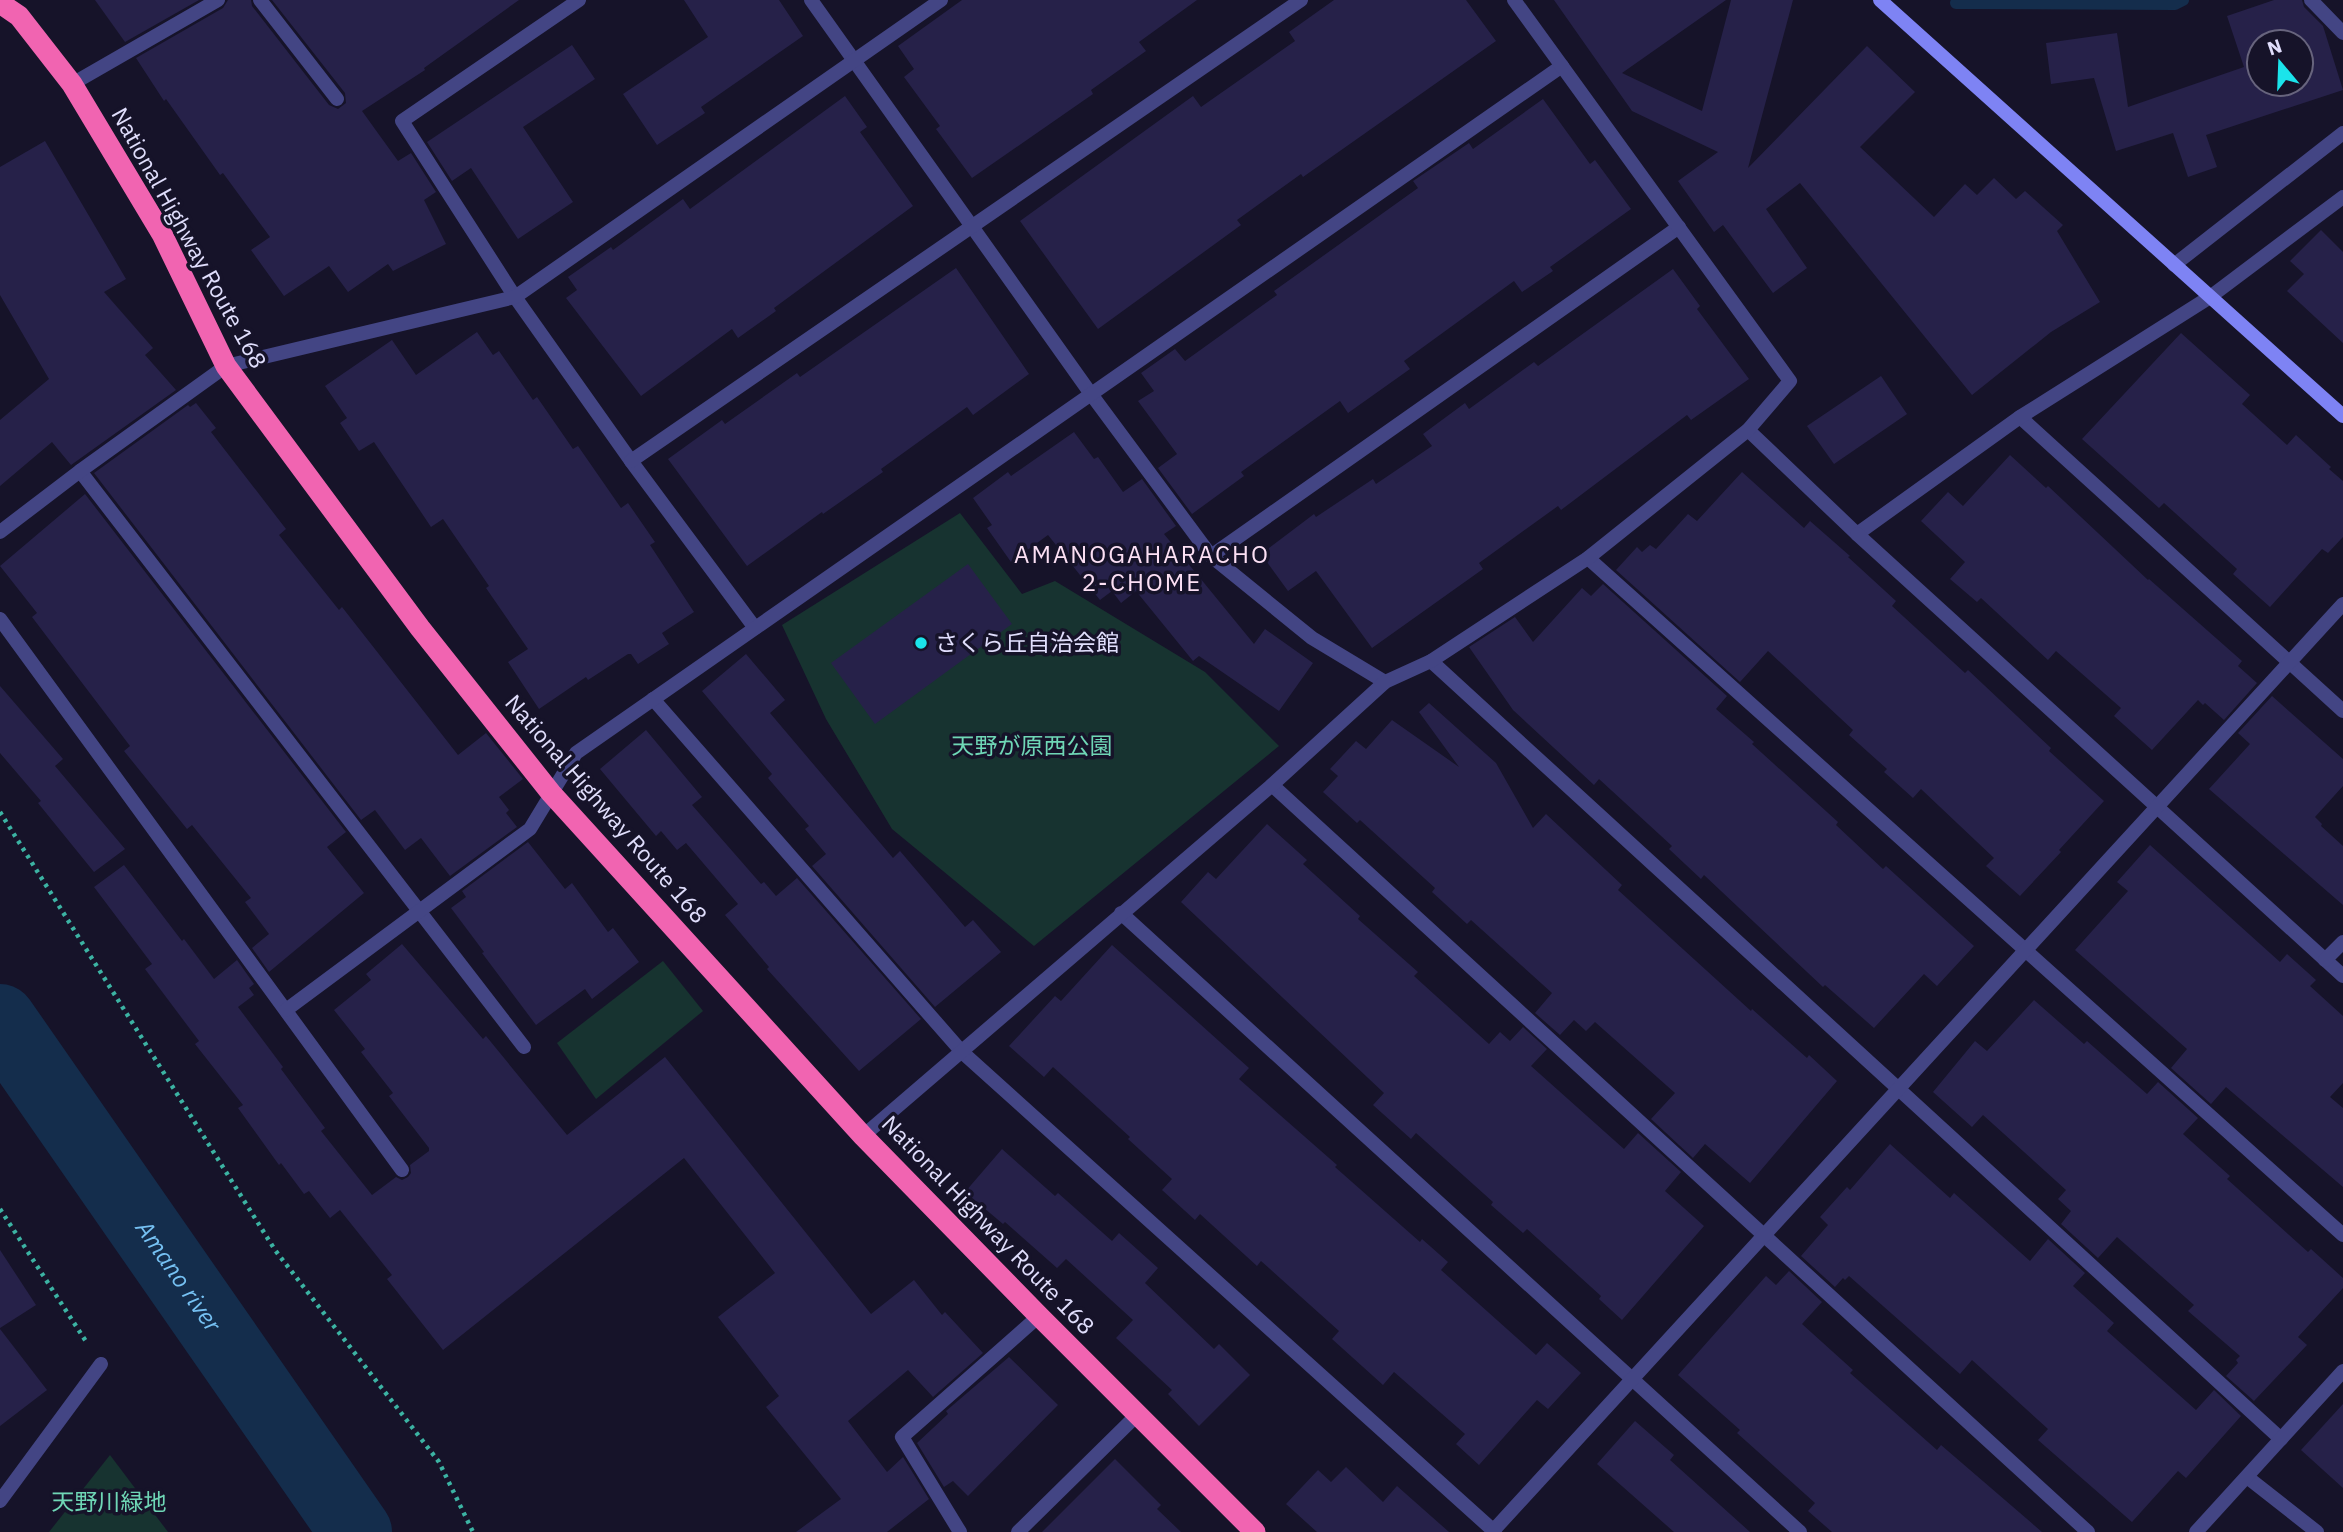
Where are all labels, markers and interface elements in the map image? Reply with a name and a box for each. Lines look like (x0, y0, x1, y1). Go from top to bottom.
north arrow (2245, 28, 2315, 98)
text: N (2264, 33, 2285, 61)
street label: National Highway Route 168 (106, 102, 274, 373)
district label: AMANOGAHARACHO 2-CHOME (1014, 538, 1270, 598)
place label: さくら丘自治会館 (935, 627, 1119, 657)
marker: さくら丘自治会館 (913, 635, 929, 651)
street label: National Highway Route 168 (499, 688, 714, 929)
park label: 天野が原西公園 (952, 730, 1113, 760)
street label: National Highway Route 168 (876, 1108, 1102, 1340)
water label: Amano river (128, 1213, 230, 1339)
park label: 天野川緑地 (52, 1486, 167, 1516)

